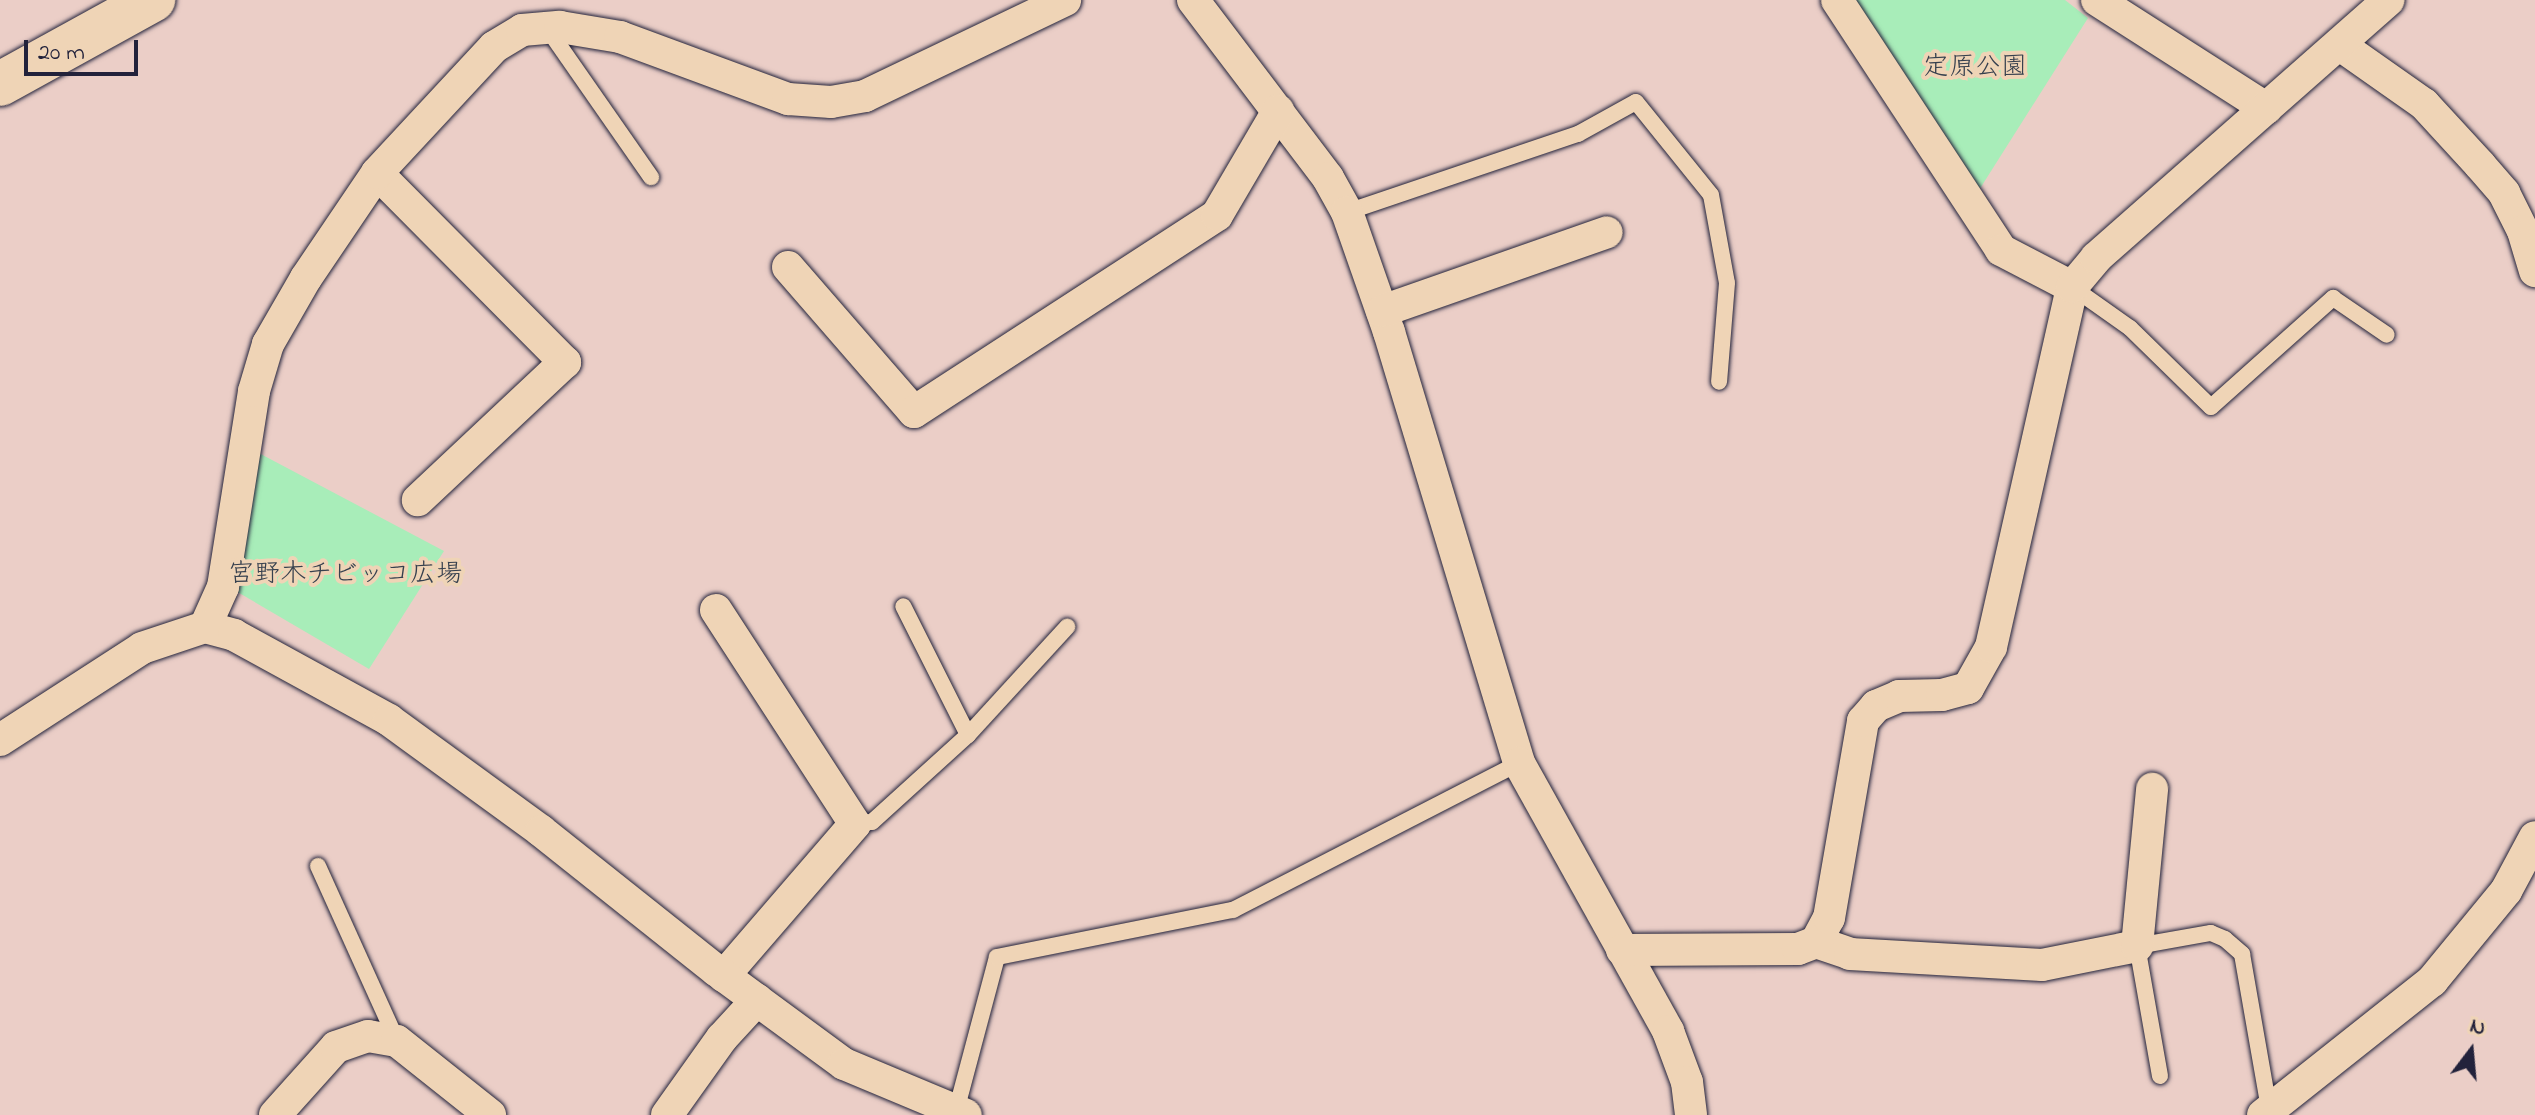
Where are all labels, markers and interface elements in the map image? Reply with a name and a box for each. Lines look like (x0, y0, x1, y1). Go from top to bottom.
scale bar (28, 24, 142, 74)
text: 20 m (38, 36, 85, 71)
park label: 定原公園 (1923, 53, 2027, 85)
park label: 宮野木チビッコ広場 (228, 560, 462, 592)
text: N (2466, 1010, 2489, 1045)
north arrow (2431, 1011, 2511, 1091)

